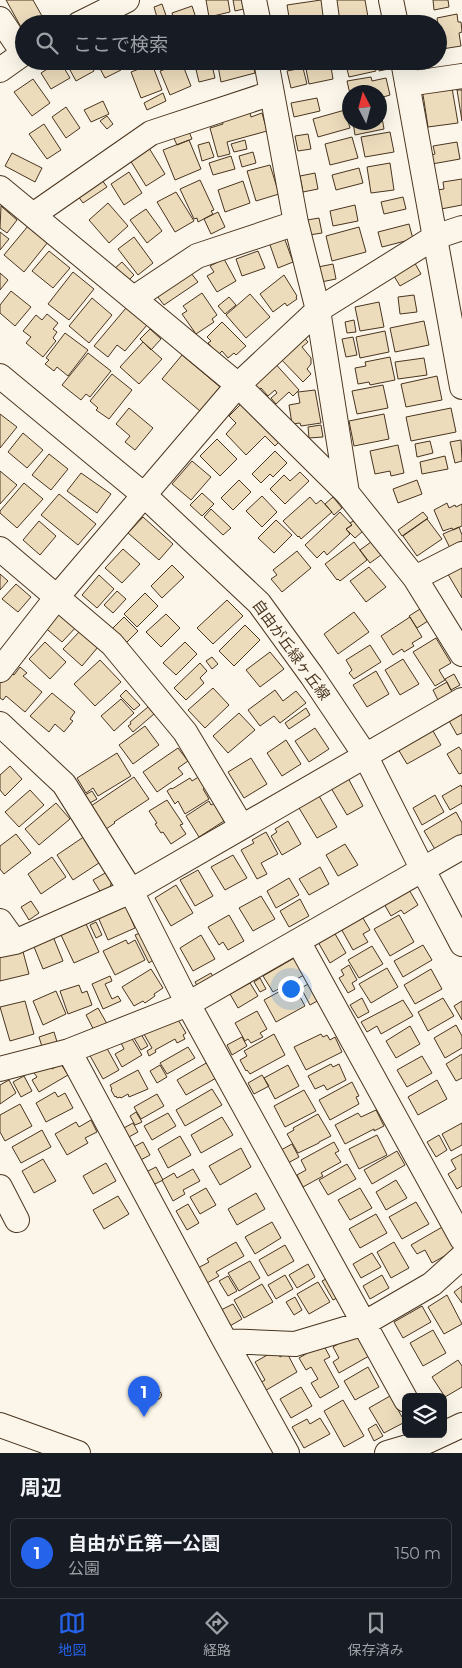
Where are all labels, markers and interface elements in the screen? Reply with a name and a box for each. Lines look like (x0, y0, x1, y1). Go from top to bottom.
search box (15, 15, 447, 70)
icon: search (33, 29, 61, 57)
text: ここで検索 (73, 33, 168, 56)
north arrow (342, 85, 387, 130)
street label: 自由が丘緑ヶ丘線 (248, 596, 334, 704)
your location (278, 976, 304, 1002)
pin: 1 (128, 1376, 160, 1417)
map controls (402, 1393, 447, 1438)
button: layers (402, 1393, 447, 1438)
text: 周辺 (20, 1475, 62, 1500)
text: 自由が丘第一公園 (68, 1532, 220, 1555)
text: 1 (34, 1544, 40, 1563)
text: 150 m (394, 1544, 441, 1563)
text: 公園 (68, 1559, 100, 1578)
tab: 地図 (58, 1609, 86, 1659)
tab: 経路 (203, 1609, 231, 1659)
tab: 保存済み (348, 1609, 404, 1659)

